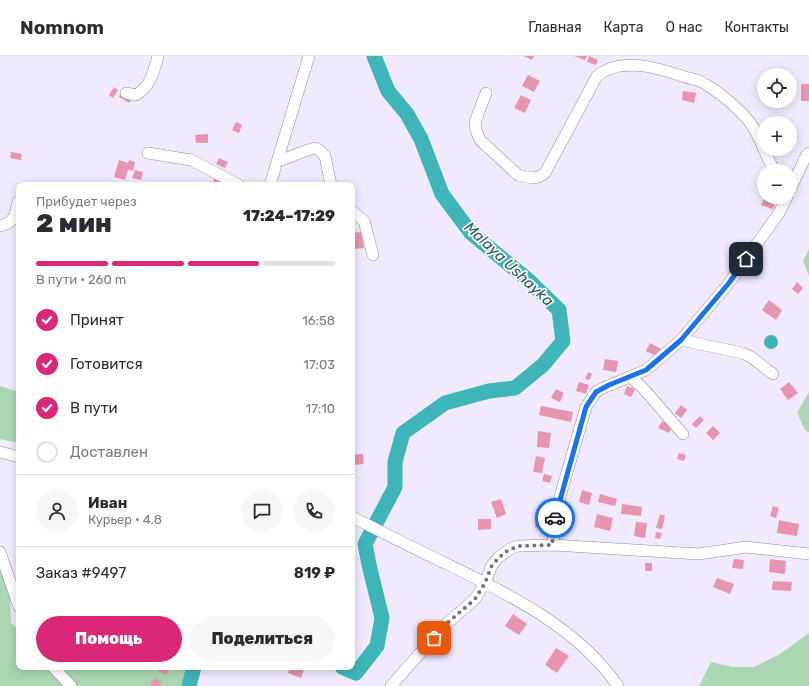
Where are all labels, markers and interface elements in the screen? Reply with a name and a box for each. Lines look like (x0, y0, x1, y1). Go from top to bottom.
text: Nomnom (20, 16, 104, 39)
text: Главная (528, 19, 582, 36)
text: Карта (604, 19, 644, 36)
text: О нас (666, 19, 702, 36)
text: Контакты (724, 19, 789, 36)
map controls (757, 68, 797, 204)
button: locate (757, 68, 797, 108)
button: + (757, 116, 797, 156)
button: − (757, 164, 797, 204)
text: Прибудет через (36, 194, 137, 209)
text: 17:24–17:29 (243, 207, 335, 225)
text: 2 мин (36, 208, 112, 239)
water label: Malaya Ushayka (461, 218, 557, 310)
pin (729, 242, 763, 276)
icon: home (735, 248, 757, 270)
text: В пути · 260 m (36, 272, 126, 287)
icon: check (36, 309, 58, 331)
text: Принят (70, 311, 124, 329)
text: 16:58 (302, 313, 335, 328)
icon: check (36, 353, 58, 375)
text: Готовится (70, 355, 143, 373)
text: 17:03 (303, 357, 335, 372)
icon: check (36, 397, 58, 419)
text: В пути (70, 399, 118, 417)
text: 17:10 (306, 401, 335, 416)
text: Доставлен (70, 443, 148, 461)
button: person (36, 490, 78, 532)
button: chat (241, 490, 283, 532)
button: phone (293, 490, 335, 532)
text: Иван (88, 494, 127, 512)
courier (535, 498, 575, 538)
icon: car (544, 507, 566, 529)
text: Курьер · 4.8 (88, 512, 162, 527)
text: Заказ #9497 (36, 564, 126, 582)
text: 819 ₽ (294, 564, 335, 582)
button: Помощь (36, 616, 182, 662)
button: Поделиться (190, 616, 335, 662)
pin (417, 621, 451, 655)
icon: bag (423, 627, 445, 649)

